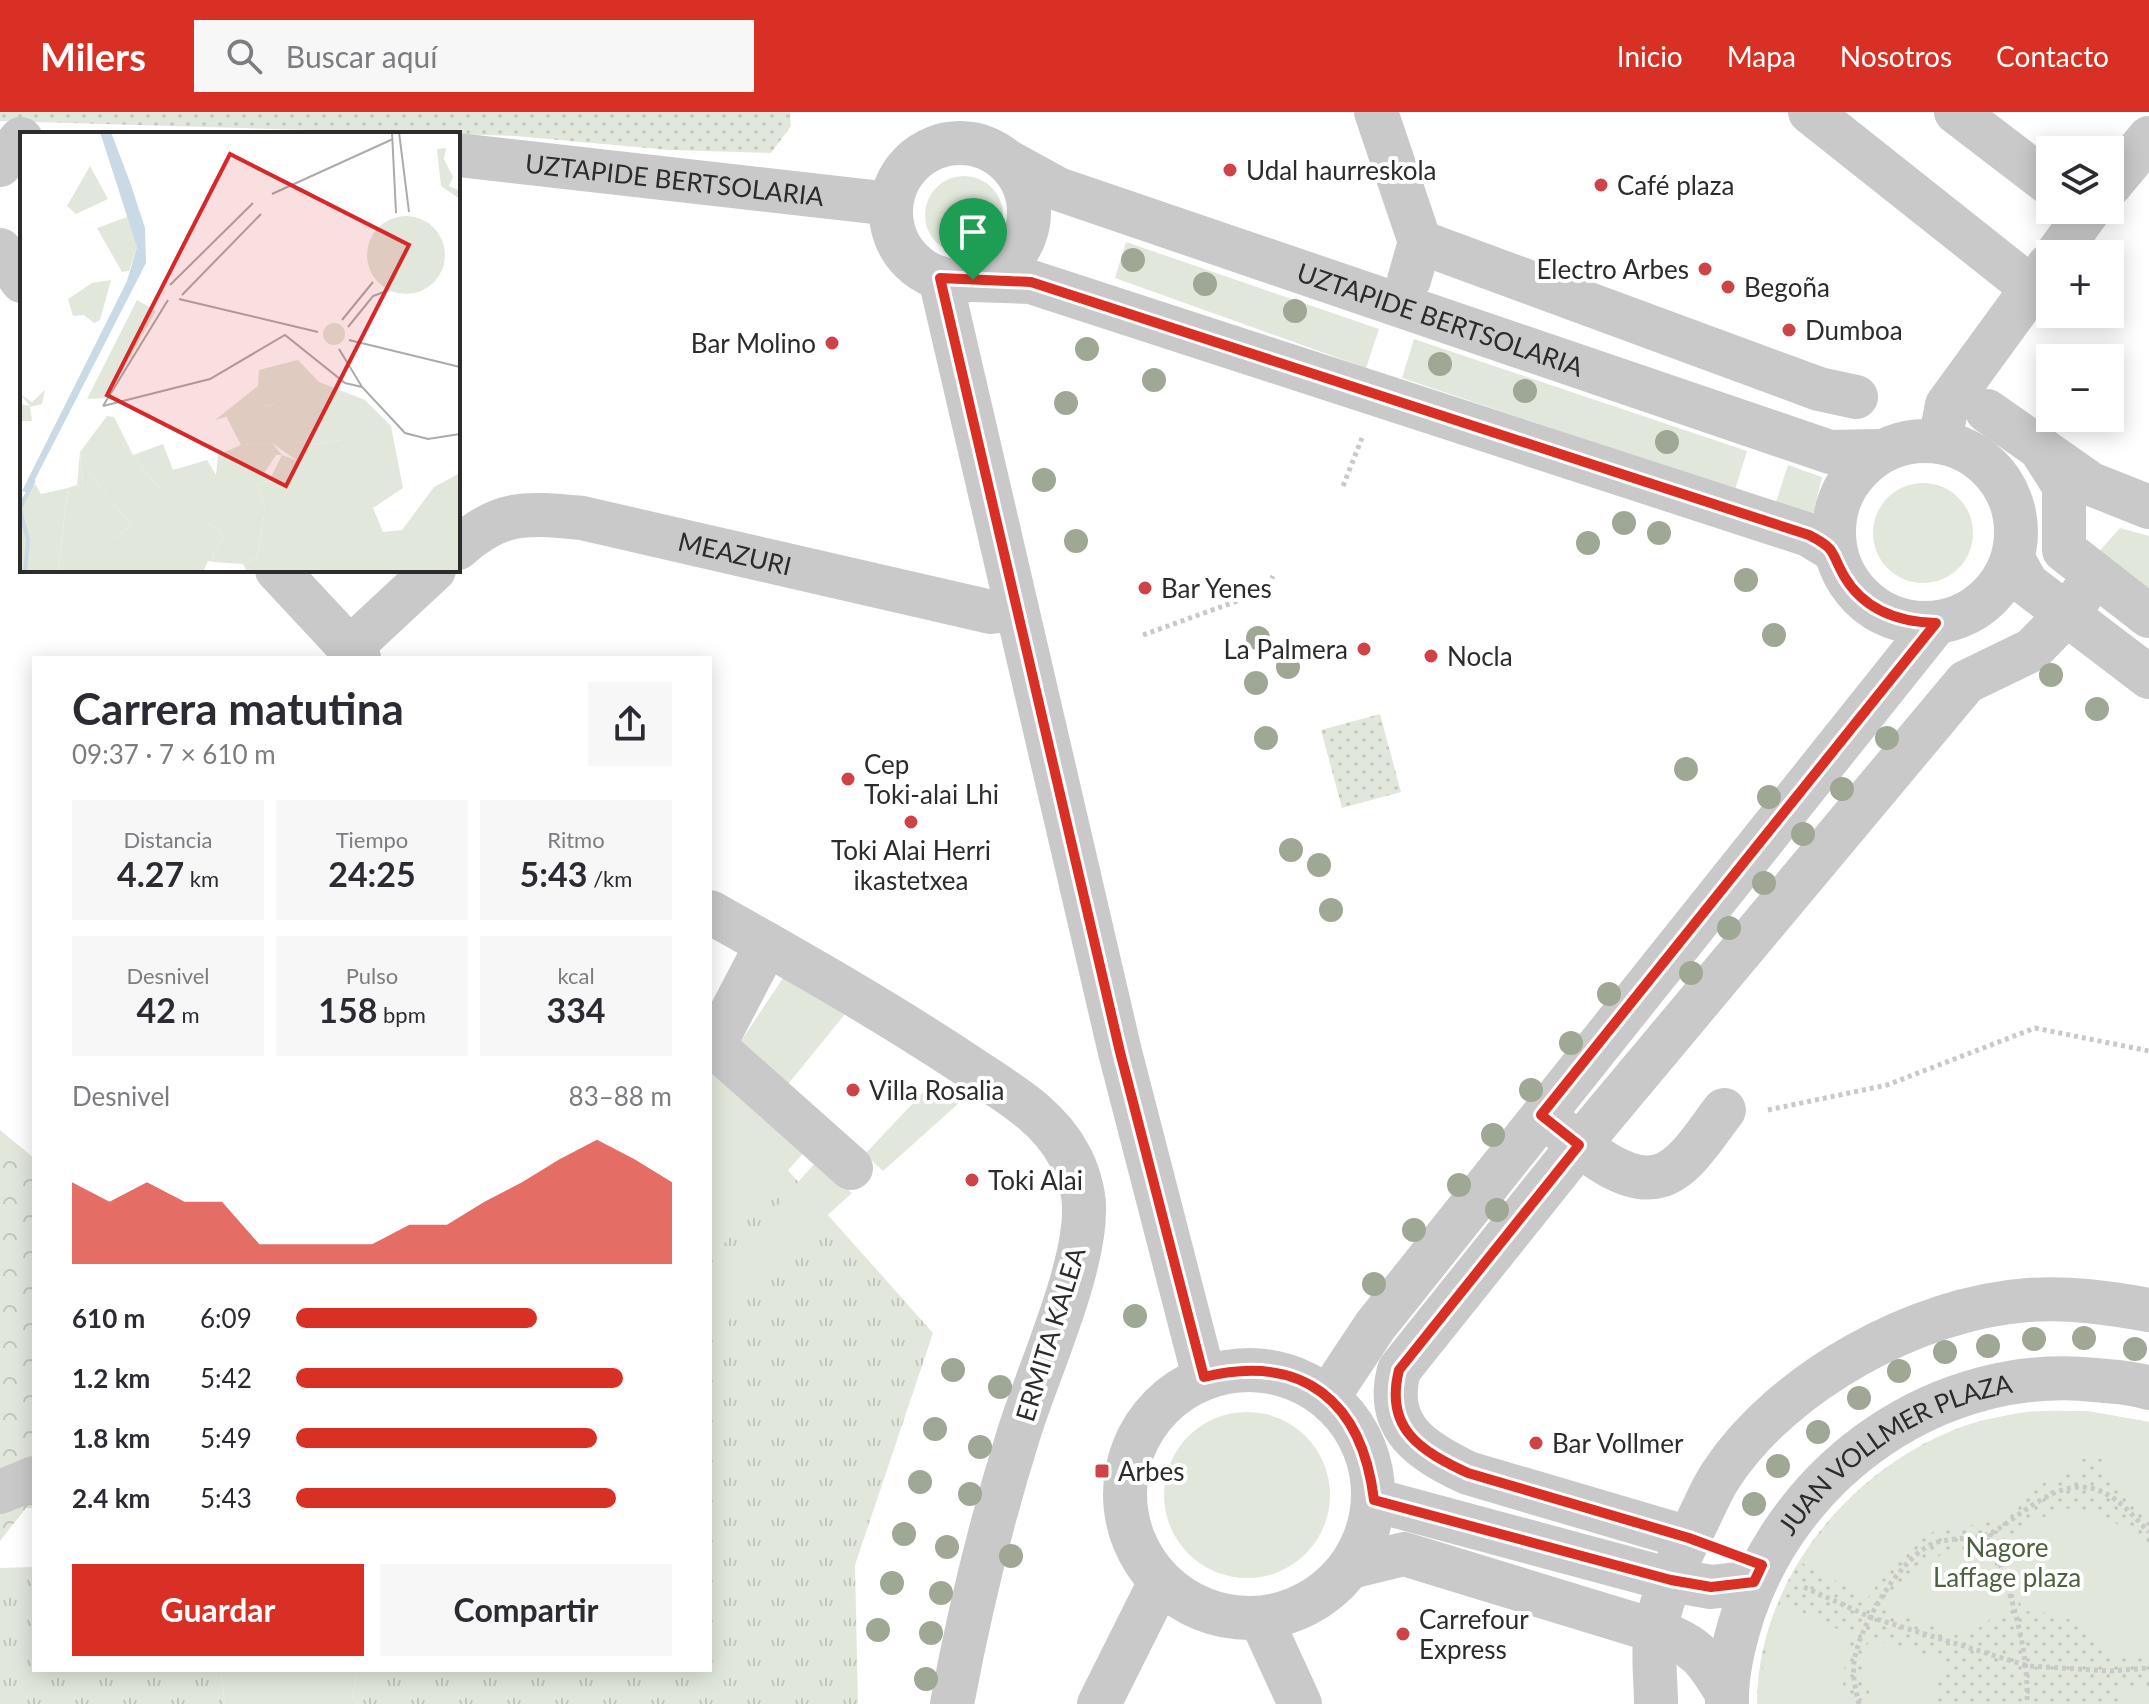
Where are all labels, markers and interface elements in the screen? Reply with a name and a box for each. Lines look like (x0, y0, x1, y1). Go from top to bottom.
search box (194, 20, 754, 92)
text: Milers (40, 33, 146, 79)
icon: search (222, 34, 266, 78)
text: Buscar aquí (286, 38, 438, 74)
text: Inicio (1617, 39, 1683, 73)
text: Mapa (1727, 39, 1796, 73)
text: Nosotros (1840, 39, 1952, 73)
text: Contacto (1996, 39, 2109, 73)
inset map (20, 132, 460, 572)
map controls (2036, 136, 2124, 432)
button: layers (2036, 136, 2124, 224)
street label: UZTAPIDE BERTSOLARIA (524, 147, 826, 212)
place label: Udal haurreskola (1246, 154, 1436, 186)
marker: Udal haurreskola (1221, 161, 1239, 179)
place label: Café plaza (1617, 169, 1734, 201)
marker: Café plaza (1592, 176, 1610, 194)
pin (939, 198, 1007, 280)
icon: arrive (951, 210, 995, 254)
button: + (2036, 240, 2124, 328)
place label: Electro Arbes (1536, 253, 1689, 285)
street label: UZTAPIDE BERTSOLARIA (1293, 256, 1588, 383)
marker: Electro Arbes (1696, 260, 1714, 278)
place label: Begoña (1744, 271, 1830, 303)
marker: Begoña (1719, 278, 1737, 296)
place label: Dumboa (1805, 314, 1903, 346)
marker: Dumboa (1780, 321, 1798, 339)
place label: Bar Molino (691, 327, 816, 359)
marker: Bar Molino (823, 334, 841, 352)
button: − (2036, 344, 2124, 432)
street label: MEAZURI (675, 525, 795, 582)
place label: Bar Yenes (1161, 572, 1272, 604)
marker: Bar Yenes (1136, 579, 1154, 597)
place label: La Palmera (1224, 633, 1348, 665)
marker: La Palmera (1355, 640, 1373, 658)
place label: Nocla (1447, 640, 1513, 672)
marker: Nocla (1422, 647, 1440, 665)
text: Carrera matutina (72, 682, 404, 734)
button: share (588, 682, 672, 766)
text: 09:37 · 7 × 610 m (72, 738, 276, 770)
place label: Cep Toki-alai Lhi (864, 748, 999, 810)
marker: Cep Toki-alai Lhi (839, 770, 857, 788)
marker: Toki Alai Herri ikastetxea (902, 813, 920, 831)
text: Distancia (123, 826, 213, 853)
text: Tiempo (336, 826, 408, 853)
text: Ritmo (547, 826, 605, 853)
place label: Toki Alai Herri ikastetxea (831, 834, 991, 896)
text: 4.27 (117, 853, 184, 894)
text: 24:25 (328, 853, 416, 894)
text: 5:43 (520, 853, 588, 894)
text: km (184, 865, 219, 892)
text: /km (588, 865, 632, 892)
text: Desnivel (126, 962, 210, 989)
text: Pulso (346, 962, 398, 989)
text: kcal (557, 962, 595, 989)
text: 42 (136, 989, 176, 1030)
text: 158 (318, 989, 377, 1030)
text: 334 (546, 989, 606, 1030)
text: m (176, 1001, 200, 1028)
text: bpm (377, 1001, 426, 1028)
place label: Villa Rosalia (869, 1074, 1004, 1106)
text: Desnivel (72, 1080, 170, 1112)
text: 83–88 m (569, 1080, 672, 1112)
marker: Villa Rosalia (844, 1081, 862, 1099)
place label: Toki Alai (988, 1164, 1083, 1196)
marker: Toki Alai (963, 1171, 981, 1189)
street label: ERMITA KALEA (1008, 1243, 1092, 1425)
text: 610 m (72, 1302, 145, 1334)
text: 6:09 (200, 1302, 252, 1334)
text: 1.2 km (72, 1362, 150, 1394)
text: 5:42 (200, 1362, 252, 1394)
street label: JUAN VOLLMER PLAZA (1771, 1367, 2015, 1541)
text: 1.8 km (72, 1422, 150, 1454)
text: 5:49 (200, 1422, 252, 1454)
place label: Bar Vollmer (1552, 1427, 1684, 1459)
marker: Bar Vollmer (1527, 1434, 1545, 1452)
place label: Arbes (1118, 1455, 1185, 1487)
marker: Arbes (1093, 1462, 1111, 1480)
text: 2.4 km (72, 1482, 150, 1514)
text: 5:43 (200, 1482, 252, 1514)
park label: Nagore Laffage plaza (1933, 1531, 2081, 1593)
button: Guardar (72, 1564, 364, 1656)
button: Compartir (380, 1564, 672, 1656)
place label: Carrefour Express (1419, 1603, 1529, 1665)
marker: Carrefour Express (1394, 1625, 1412, 1643)

